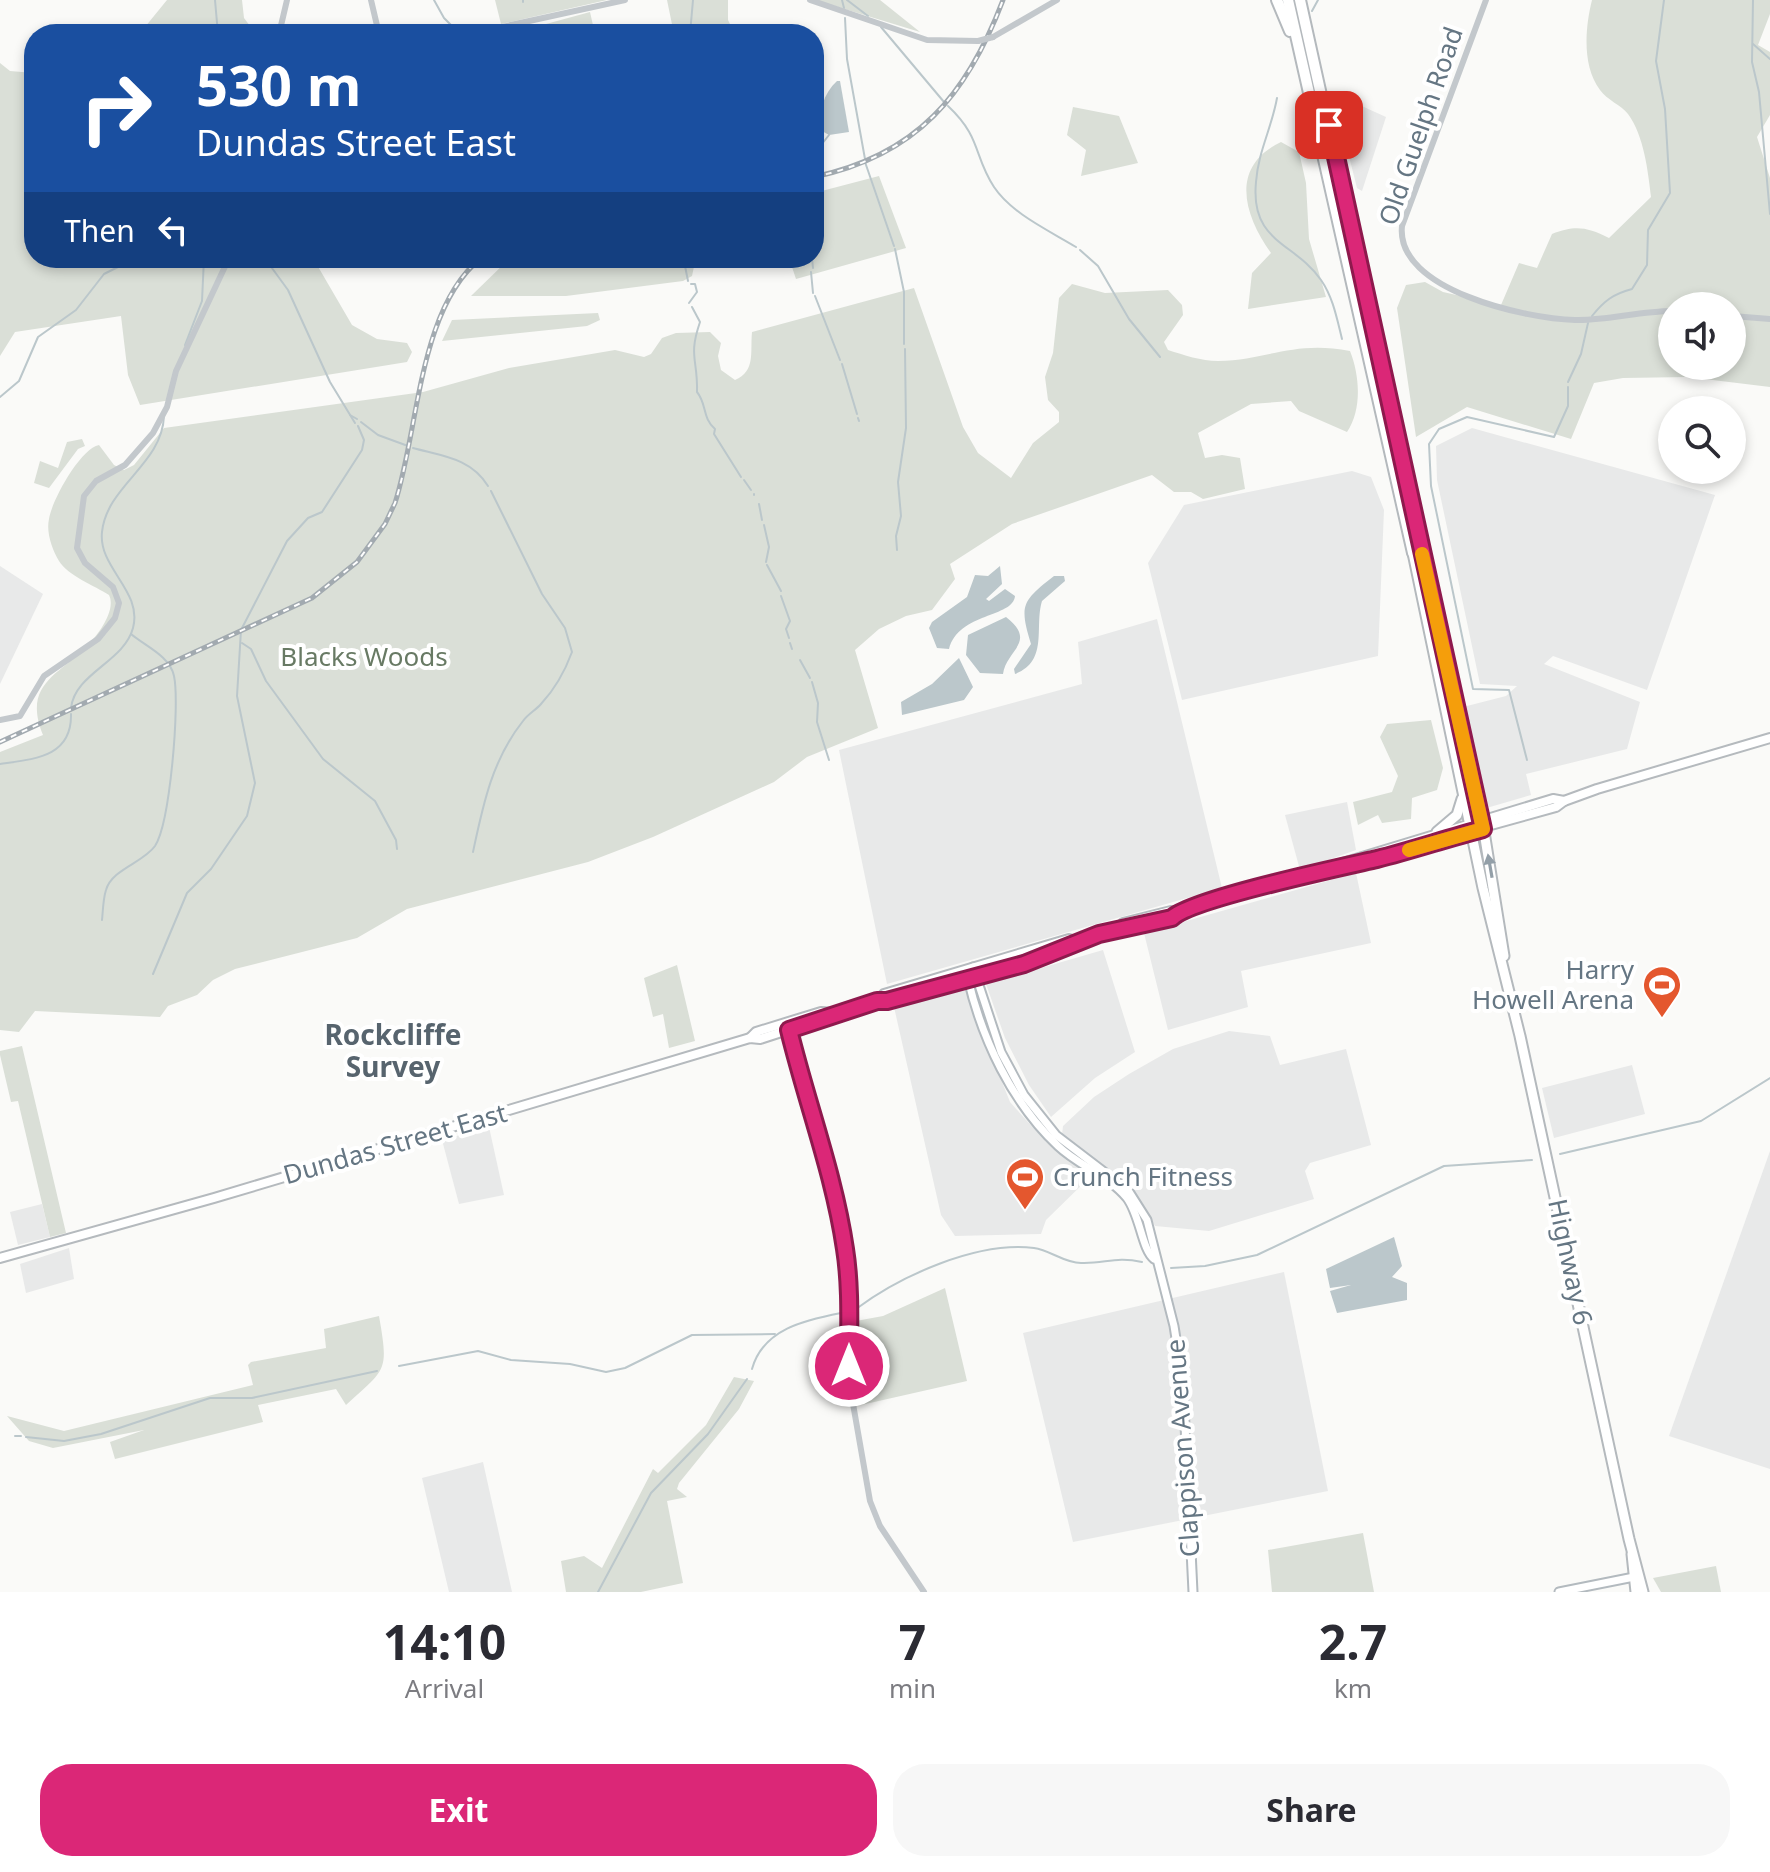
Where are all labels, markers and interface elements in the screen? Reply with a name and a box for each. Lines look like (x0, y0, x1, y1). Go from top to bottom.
street label: Old Guelph Road (1369, 22, 1471, 230)
text: 530 m (196, 46, 361, 122)
icon: right (64, 56, 168, 160)
pin (1295, 91, 1363, 159)
icon: arrive (1307, 103, 1351, 147)
text: Dundas Street East (196, 118, 516, 167)
icon: left (151, 208, 195, 252)
text: Then (64, 210, 135, 251)
map controls (1658, 292, 1746, 484)
button: sound (1658, 292, 1746, 380)
button: search (1658, 396, 1746, 484)
park label: Blacks Woods (280, 638, 448, 674)
one-way arrow (1484, 854, 1496, 879)
place label: Harry Howell Arena (1472, 951, 1635, 1017)
sports icon: Harry Howell Arena (1641, 964, 1683, 1019)
district label: Rockcliffe Survey (324, 1015, 462, 1085)
street label: Dundas Street East (279, 1094, 511, 1192)
sports icon: Crunch Fitness (1004, 1156, 1046, 1211)
place label: Crunch Fitness (1053, 1158, 1233, 1194)
street label: Highway 6 (1540, 1195, 1602, 1328)
position arrow (807, 1324, 891, 1408)
street label: Clappison Avenue (1156, 1338, 1208, 1558)
text: 14:10 (383, 1609, 506, 1674)
text: 7 (899, 1609, 926, 1674)
text: 2.7 (1319, 1609, 1387, 1674)
text: Arrival (405, 1670, 484, 1706)
text: min (889, 1670, 936, 1706)
text: km (1334, 1670, 1372, 1706)
button: Exit (40, 1764, 877, 1856)
button: Share (893, 1764, 1730, 1856)

